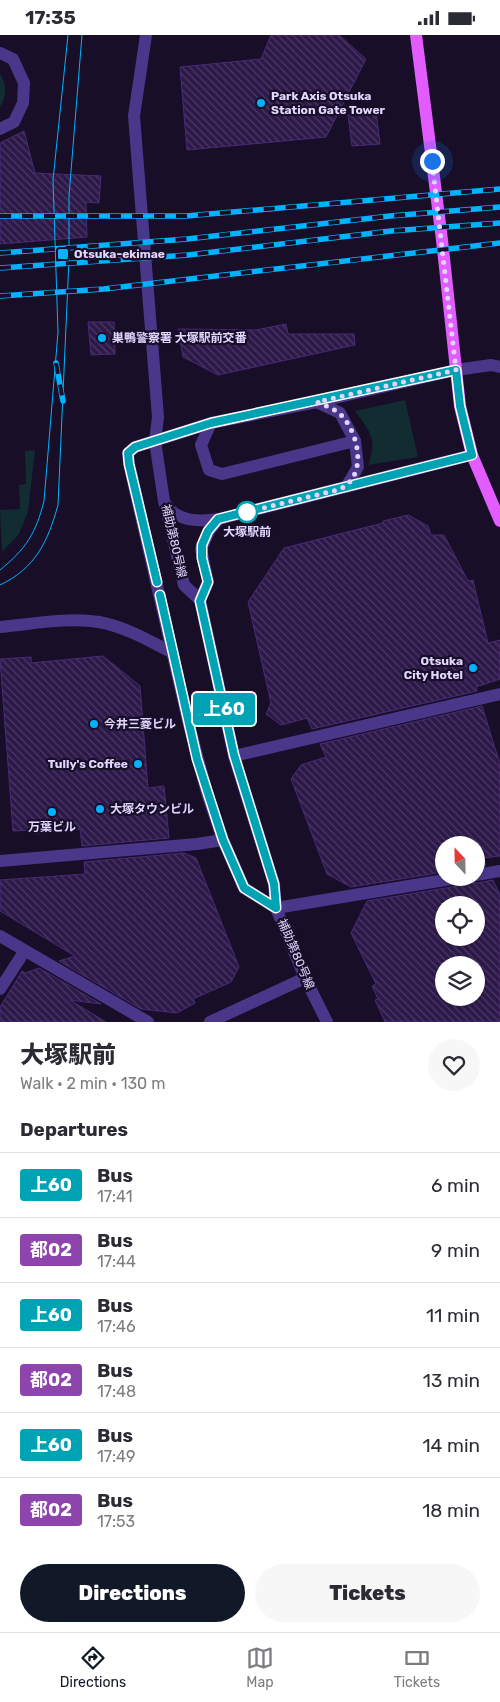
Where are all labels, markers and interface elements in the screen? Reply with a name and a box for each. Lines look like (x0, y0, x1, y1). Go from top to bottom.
text: 17:35 (25, 6, 76, 29)
place label: Park Axis Otsuka Station Gate Tower (271, 89, 386, 117)
marker: Park Axis Otsuka Station Gate Tower (255, 97, 267, 109)
your location (420, 149, 445, 174)
marker: Otsuka-ekimae (56, 247, 70, 261)
place label: Otsuka-ekimae (74, 247, 165, 261)
place label: 巣鴨警察署 大塚駅前交番 (112, 331, 248, 345)
marker: 巣鴨警察署 大塚駅前交番 (96, 332, 108, 344)
marker: 大塚駅前 (236, 501, 258, 523)
street label: 補助第80号線 (159, 503, 189, 579)
place label: 大塚駅前 (223, 525, 271, 539)
place label: Otsuka City Hotel (404, 654, 463, 682)
marker: Otsuka City Hotel (467, 662, 479, 674)
line badge: 上60 (195, 693, 253, 725)
text: 上60 (203, 698, 245, 720)
place label: 今井三菱ビル (104, 717, 176, 731)
marker: 今井三菱ビル (88, 718, 100, 730)
place label: Tully's Coffee (48, 757, 128, 771)
marker: Tully's Coffee (132, 758, 144, 770)
place label: 大塚タウンビル (110, 802, 194, 816)
marker: 大塚タウンビル (94, 803, 106, 815)
marker: 万葉ビル (46, 806, 58, 818)
place label: 万葉ビル (28, 820, 76, 834)
north arrow (435, 836, 485, 886)
map controls (435, 836, 485, 1006)
button: locate (435, 896, 485, 946)
street label: 補助第80号線 (275, 917, 317, 991)
button: layers (435, 956, 485, 1006)
button: heart (428, 1039, 480, 1091)
text: 大塚駅前 (20, 1041, 116, 1069)
text: Walk · 2 min · 130 m (20, 1074, 165, 1093)
text: Departures (20, 1118, 128, 1141)
text: Bus (97, 1164, 133, 1187)
text: 上60 (30, 1174, 72, 1196)
text: 6 min (431, 1174, 480, 1197)
text: 17:41 (97, 1187, 133, 1206)
text: Bus (97, 1229, 133, 1252)
text: 都02 (30, 1239, 72, 1261)
text: 9 min (431, 1239, 480, 1262)
text: 17:44 (97, 1252, 136, 1271)
text: Bus (97, 1294, 133, 1317)
text: 上60 (30, 1304, 72, 1326)
text: 11 min (426, 1304, 480, 1327)
text: 17:46 (97, 1317, 136, 1336)
text: Bus (97, 1359, 133, 1382)
text: 都02 (30, 1369, 72, 1391)
text: 13 min (423, 1369, 480, 1392)
text: 17:48 (97, 1382, 136, 1401)
text: Bus (97, 1424, 133, 1447)
text: 上60 (30, 1434, 72, 1456)
text: 14 min (422, 1434, 480, 1457)
text: 17:49 (97, 1447, 135, 1466)
text: Bus (97, 1489, 133, 1512)
text: 都02 (30, 1499, 72, 1521)
text: 18 min (422, 1499, 480, 1522)
text: 17:53 (97, 1512, 135, 1531)
button: Directions (20, 1564, 245, 1622)
button: Tickets (255, 1564, 480, 1622)
tab: Directions (60, 1644, 126, 1691)
tab: Map (246, 1644, 274, 1691)
tab: Tickets (394, 1644, 440, 1691)

